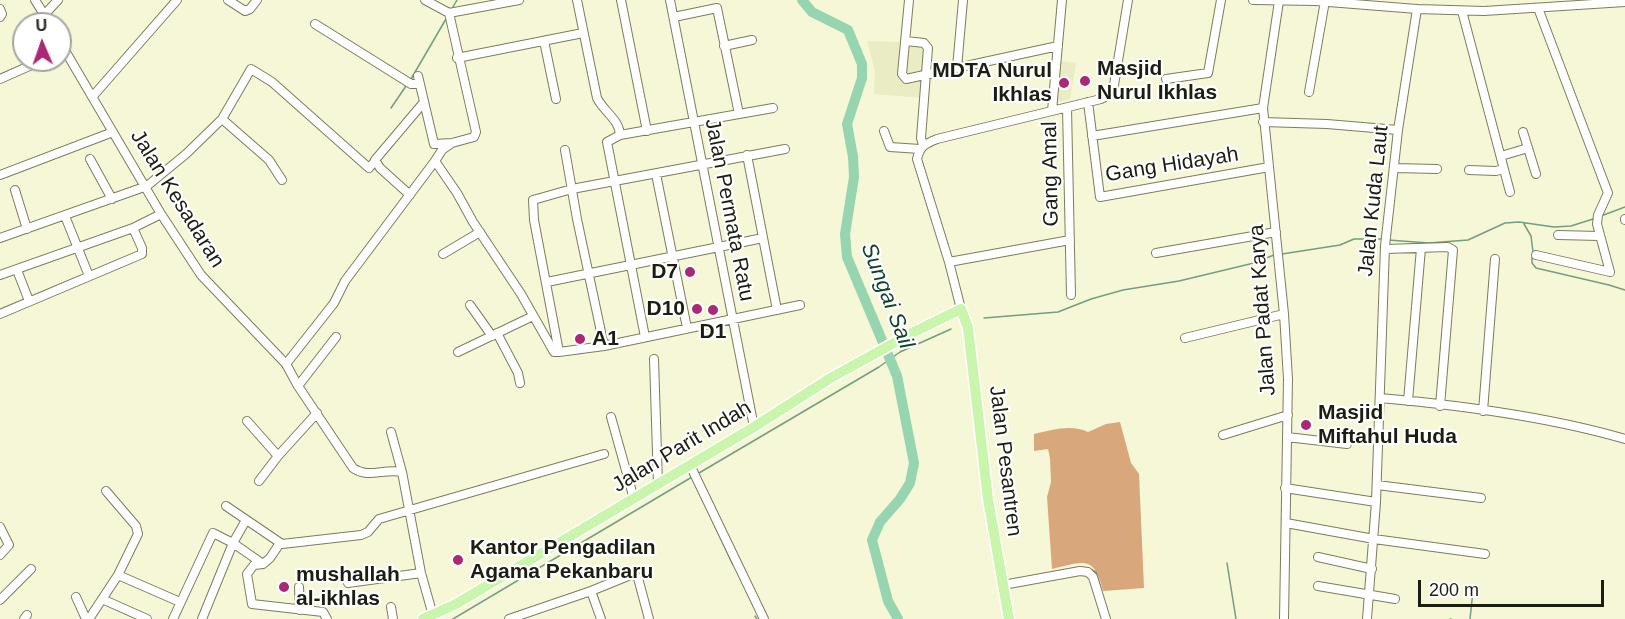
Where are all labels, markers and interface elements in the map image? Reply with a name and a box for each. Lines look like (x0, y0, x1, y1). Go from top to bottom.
north arrow (12, 12, 72, 72)
text: U (35, 17, 47, 34)
place label: Masjid Nurul Ikhlas (1097, 56, 1217, 106)
place label: MDTA Nurul Ikhlas (932, 58, 1052, 108)
marker: Masjid Nurul Ikhlas (1078, 74, 1092, 88)
marker: MDTA Nurul Ikhlas (1057, 76, 1071, 90)
street label: Jalan Permata Ratu (699, 117, 759, 303)
street label: Gang Amal (1037, 121, 1065, 227)
street label: Jalan Kuda Laut (1354, 124, 1394, 278)
street label: Jalan Kesadaran (125, 125, 229, 273)
street label: Gang Hidayah (1104, 142, 1240, 188)
street label: Jalan Padat Karya (1244, 224, 1282, 396)
water label: Sungai Sail (855, 239, 919, 353)
place label: D7 (651, 259, 678, 285)
marker: D7 (683, 265, 697, 279)
place label: D10 (646, 296, 685, 322)
marker: D10 (690, 302, 704, 316)
marker: D1 (706, 303, 720, 317)
place label: D1 (700, 319, 726, 345)
place label: A1 (592, 326, 619, 352)
marker: A1 (573, 332, 587, 346)
street label: Jalan Pesantren (983, 384, 1027, 538)
street label: Jalan Parit Indah (608, 396, 756, 498)
place label: Masjid Miftahul Huda (1318, 400, 1457, 450)
marker: Masjid Miftahul Huda (1299, 418, 1313, 432)
place label: Kantor Pengadilan Agama Pekanbaru (470, 535, 656, 585)
marker: Kantor Pengadilan Agama Pekanbaru (451, 553, 465, 567)
place label: mushallah al-ikhlas (296, 562, 400, 612)
scale bar (1421, 568, 1607, 606)
marker: mushallah al-ikhlas (277, 580, 291, 594)
text: 200 m (1429, 580, 1479, 600)

